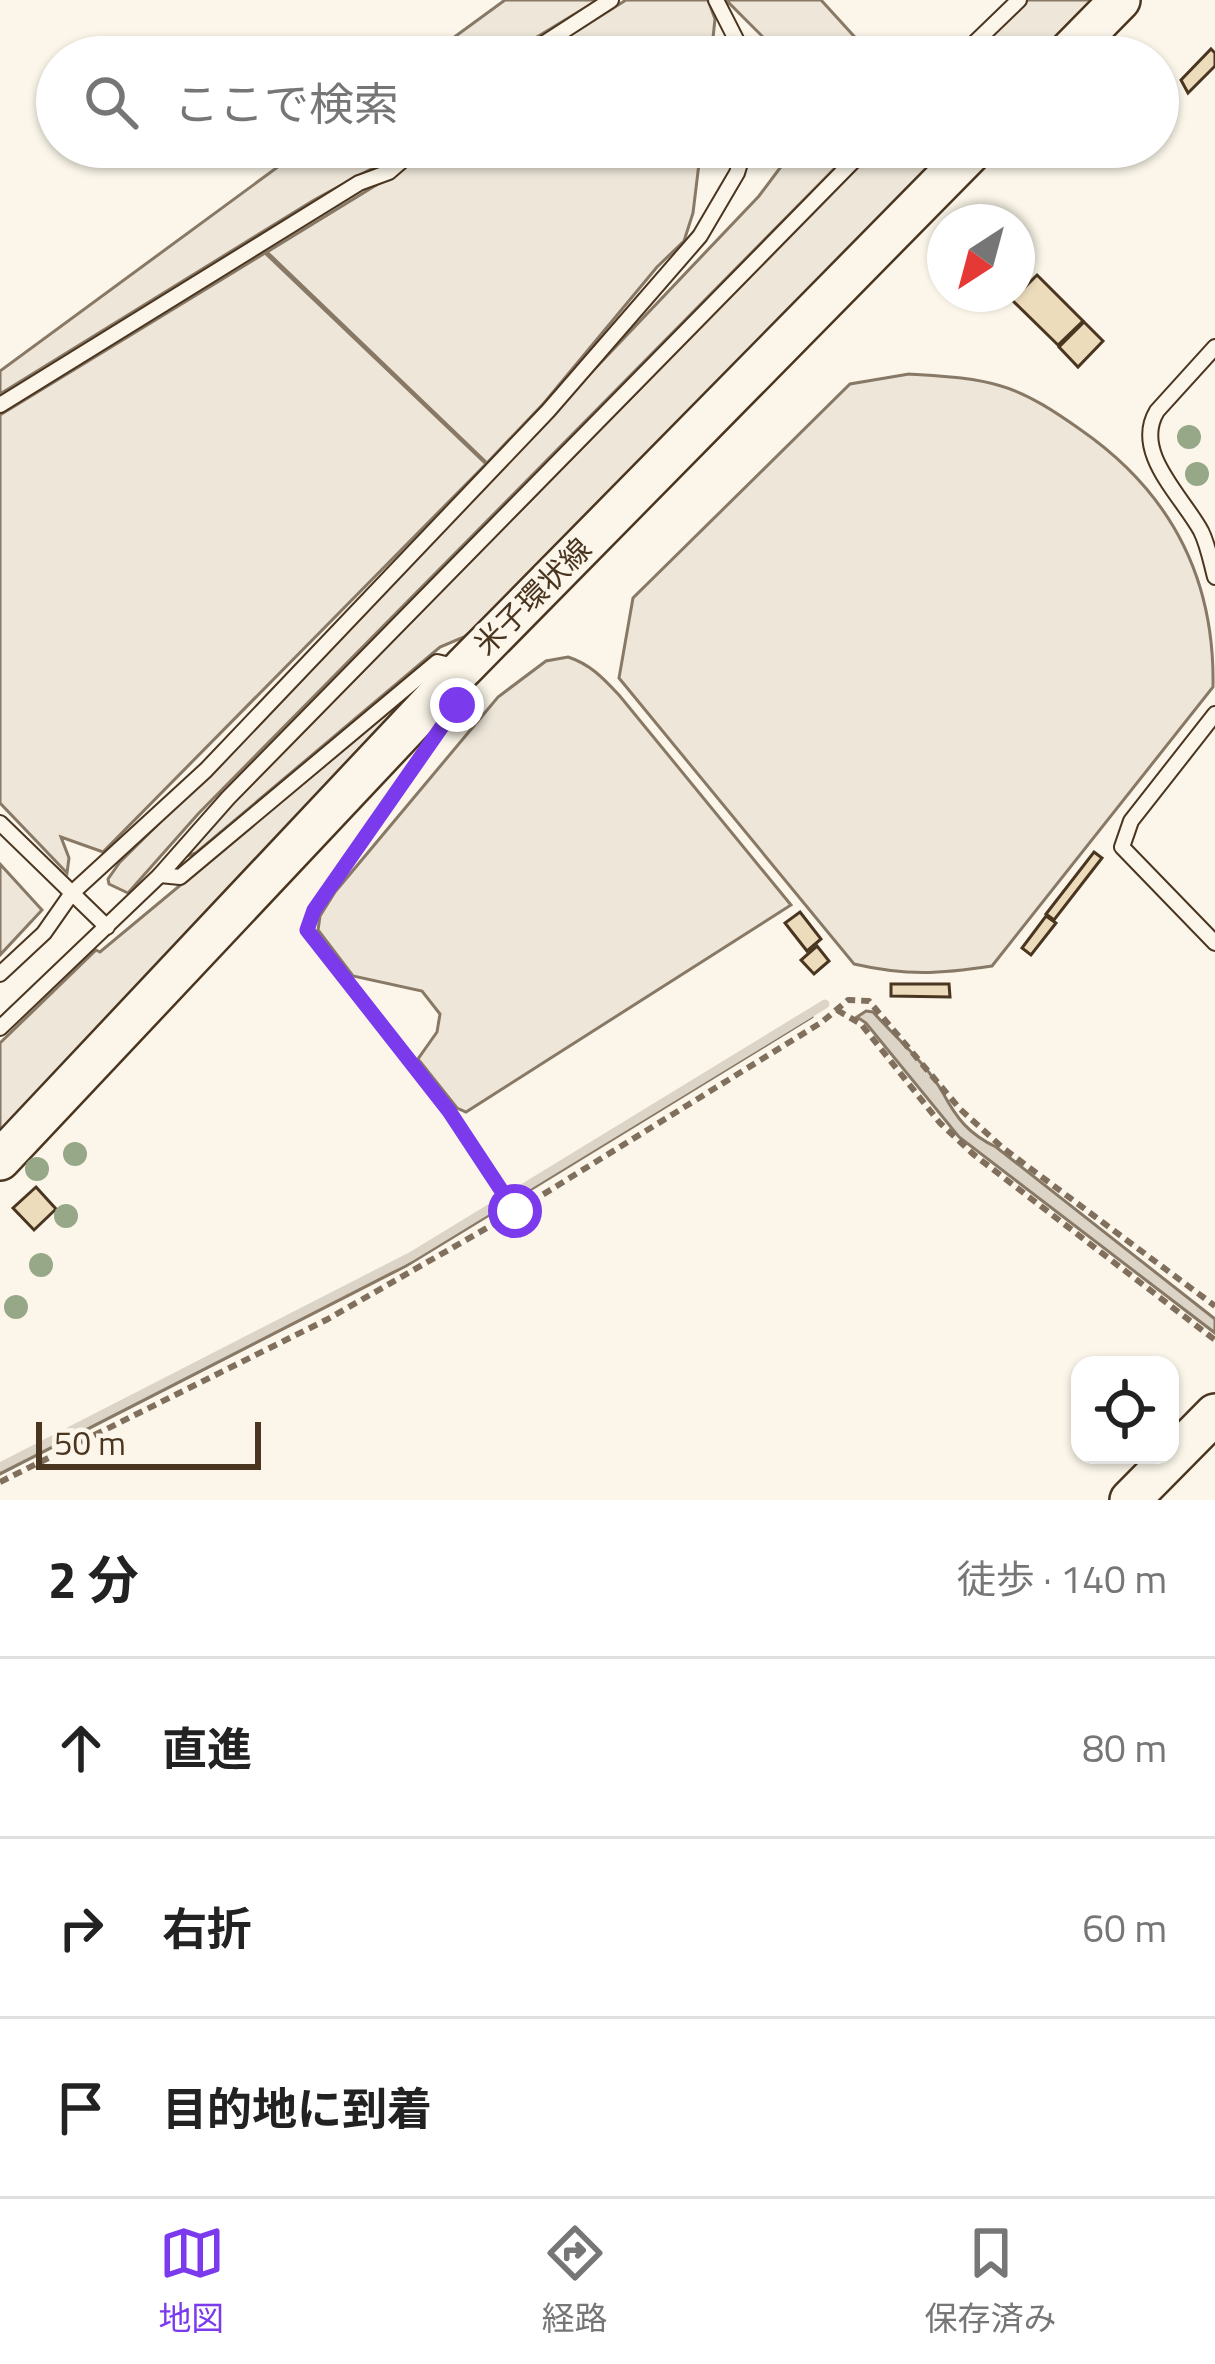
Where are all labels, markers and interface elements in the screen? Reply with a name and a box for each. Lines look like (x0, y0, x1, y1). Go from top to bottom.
search box (36, 36, 1179, 168)
icon: search (78, 69, 144, 135)
text: ここで検索 (174, 69, 399, 137)
north arrow (927, 204, 1035, 312)
street label: 米子環状線 (463, 527, 602, 666)
route end (430, 678, 484, 732)
route start (488, 1184, 542, 1238)
map controls (1071, 1356, 1179, 1464)
button: locate (1071, 1356, 1179, 1464)
scale bar (36, 1416, 261, 1469)
text: 50 m (54, 1418, 126, 1468)
text: 2 分 (48, 1540, 139, 1618)
text: 徒歩 · 140 m (957, 1549, 1167, 1608)
text: 直進 (162, 1714, 252, 1782)
icon: ahead (48, 1715, 114, 1781)
text: 80 m (1082, 1718, 1167, 1777)
text: 右折 (162, 1894, 252, 1962)
icon: right (48, 1895, 114, 1961)
text: 60 m (1082, 1898, 1167, 1957)
text: 目的地に到着 (162, 2074, 432, 2142)
icon: arrive (48, 2075, 114, 2141)
tab: 地図 (159, 2220, 225, 2343)
tab: 経路 (542, 2220, 608, 2343)
tab: 保存済み (925, 2220, 1057, 2343)

